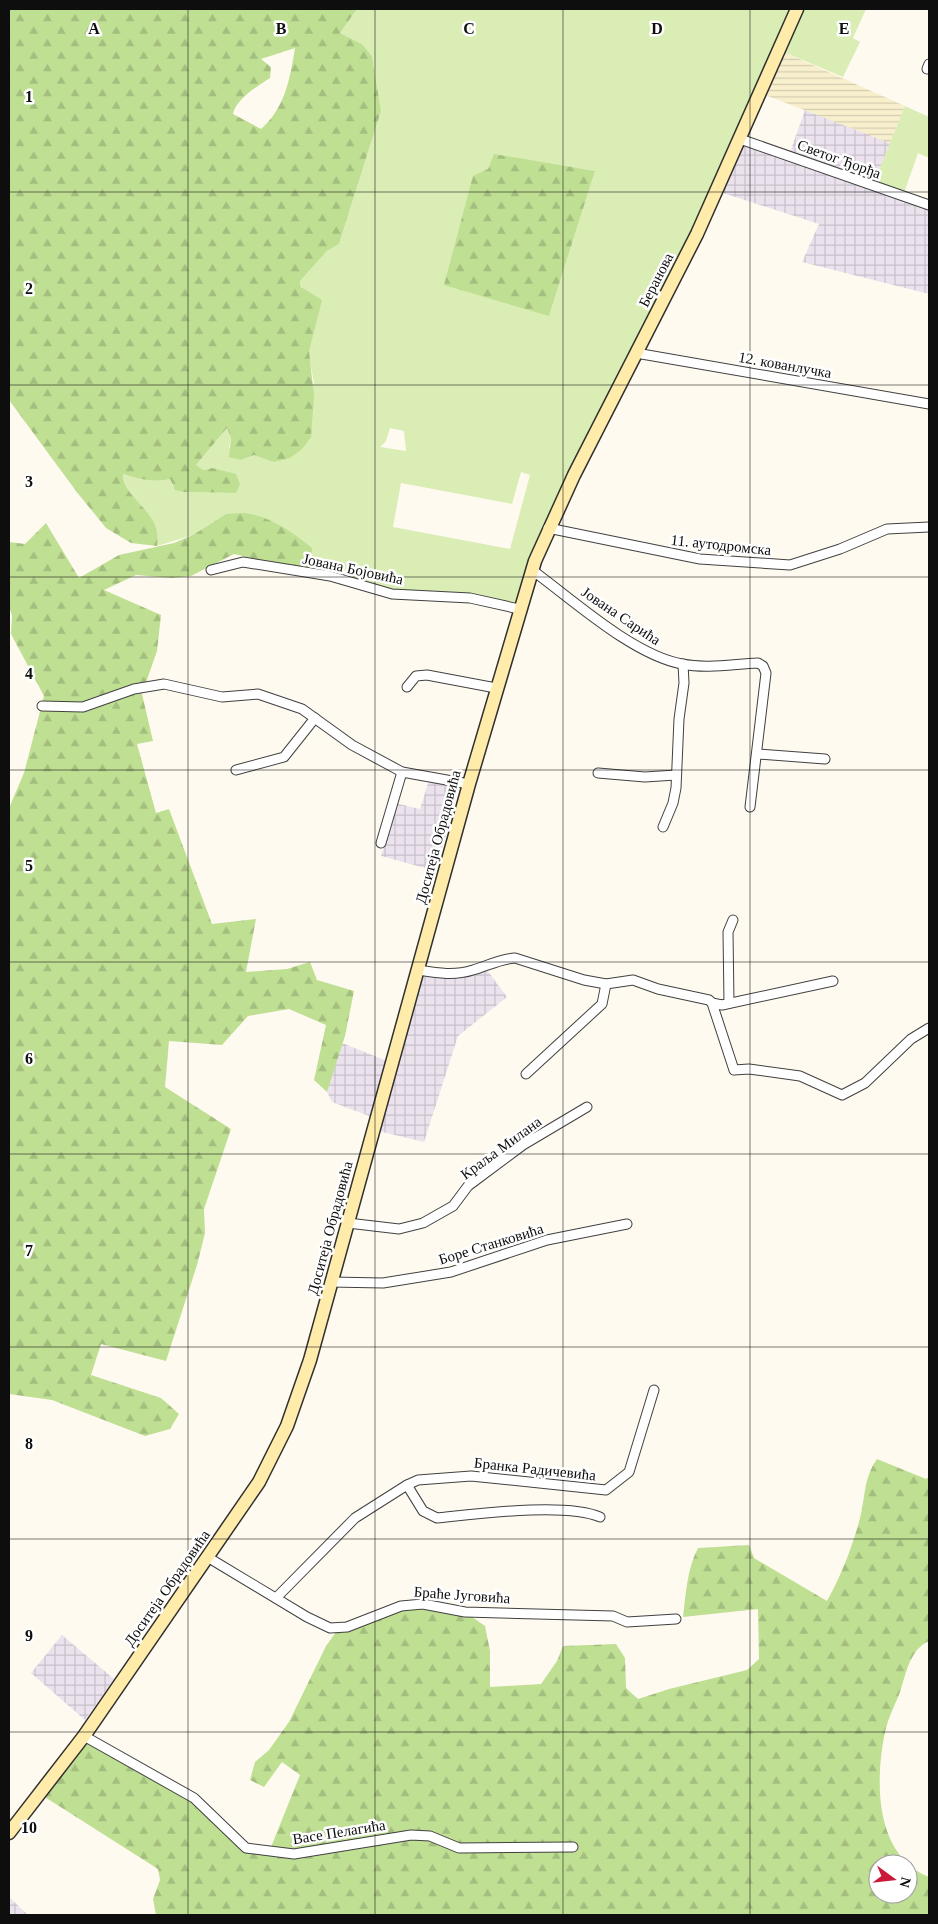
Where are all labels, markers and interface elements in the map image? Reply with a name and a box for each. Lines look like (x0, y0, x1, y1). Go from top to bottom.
text: A (88, 20, 100, 37)
text: B (276, 20, 287, 37)
text: C (463, 20, 475, 37)
text: D (651, 20, 663, 37)
text: E (839, 20, 849, 37)
text: 1 (25, 88, 33, 105)
street label: Светог Ђорђа (795, 137, 883, 182)
street label: Беранова (636, 250, 677, 310)
text: 2 (25, 280, 33, 297)
street label: 12. кованлучка (737, 349, 833, 381)
text: 3 (25, 473, 33, 490)
street label: 11. аутодромска (670, 532, 772, 558)
street label: Јована Бојовића (301, 551, 405, 588)
street label: Јована Сарића (579, 584, 664, 648)
text: 4 (25, 665, 33, 682)
street label: Доситеја Обрадовића (412, 768, 464, 906)
text: 5 (25, 857, 33, 874)
text: 6 (25, 1050, 33, 1067)
street label: Краља Милана (458, 1113, 545, 1183)
street label: Доситеја Обрадовића (304, 1159, 356, 1297)
street label: Боре Станковића (437, 1220, 546, 1268)
text: 7 (25, 1242, 33, 1259)
text: 8 (25, 1435, 33, 1452)
street label: Бранка Радичевића (473, 1455, 597, 1483)
street label: Доситеја Обрадовића (121, 1527, 213, 1649)
street label: Браће Југовића (413, 1584, 511, 1606)
text: 9 (25, 1627, 33, 1644)
street label: Васе Пелагића (291, 1817, 387, 1847)
text: 10 (21, 1819, 37, 1836)
north arrow (868, 1854, 918, 1904)
text: N (897, 1875, 914, 1889)

